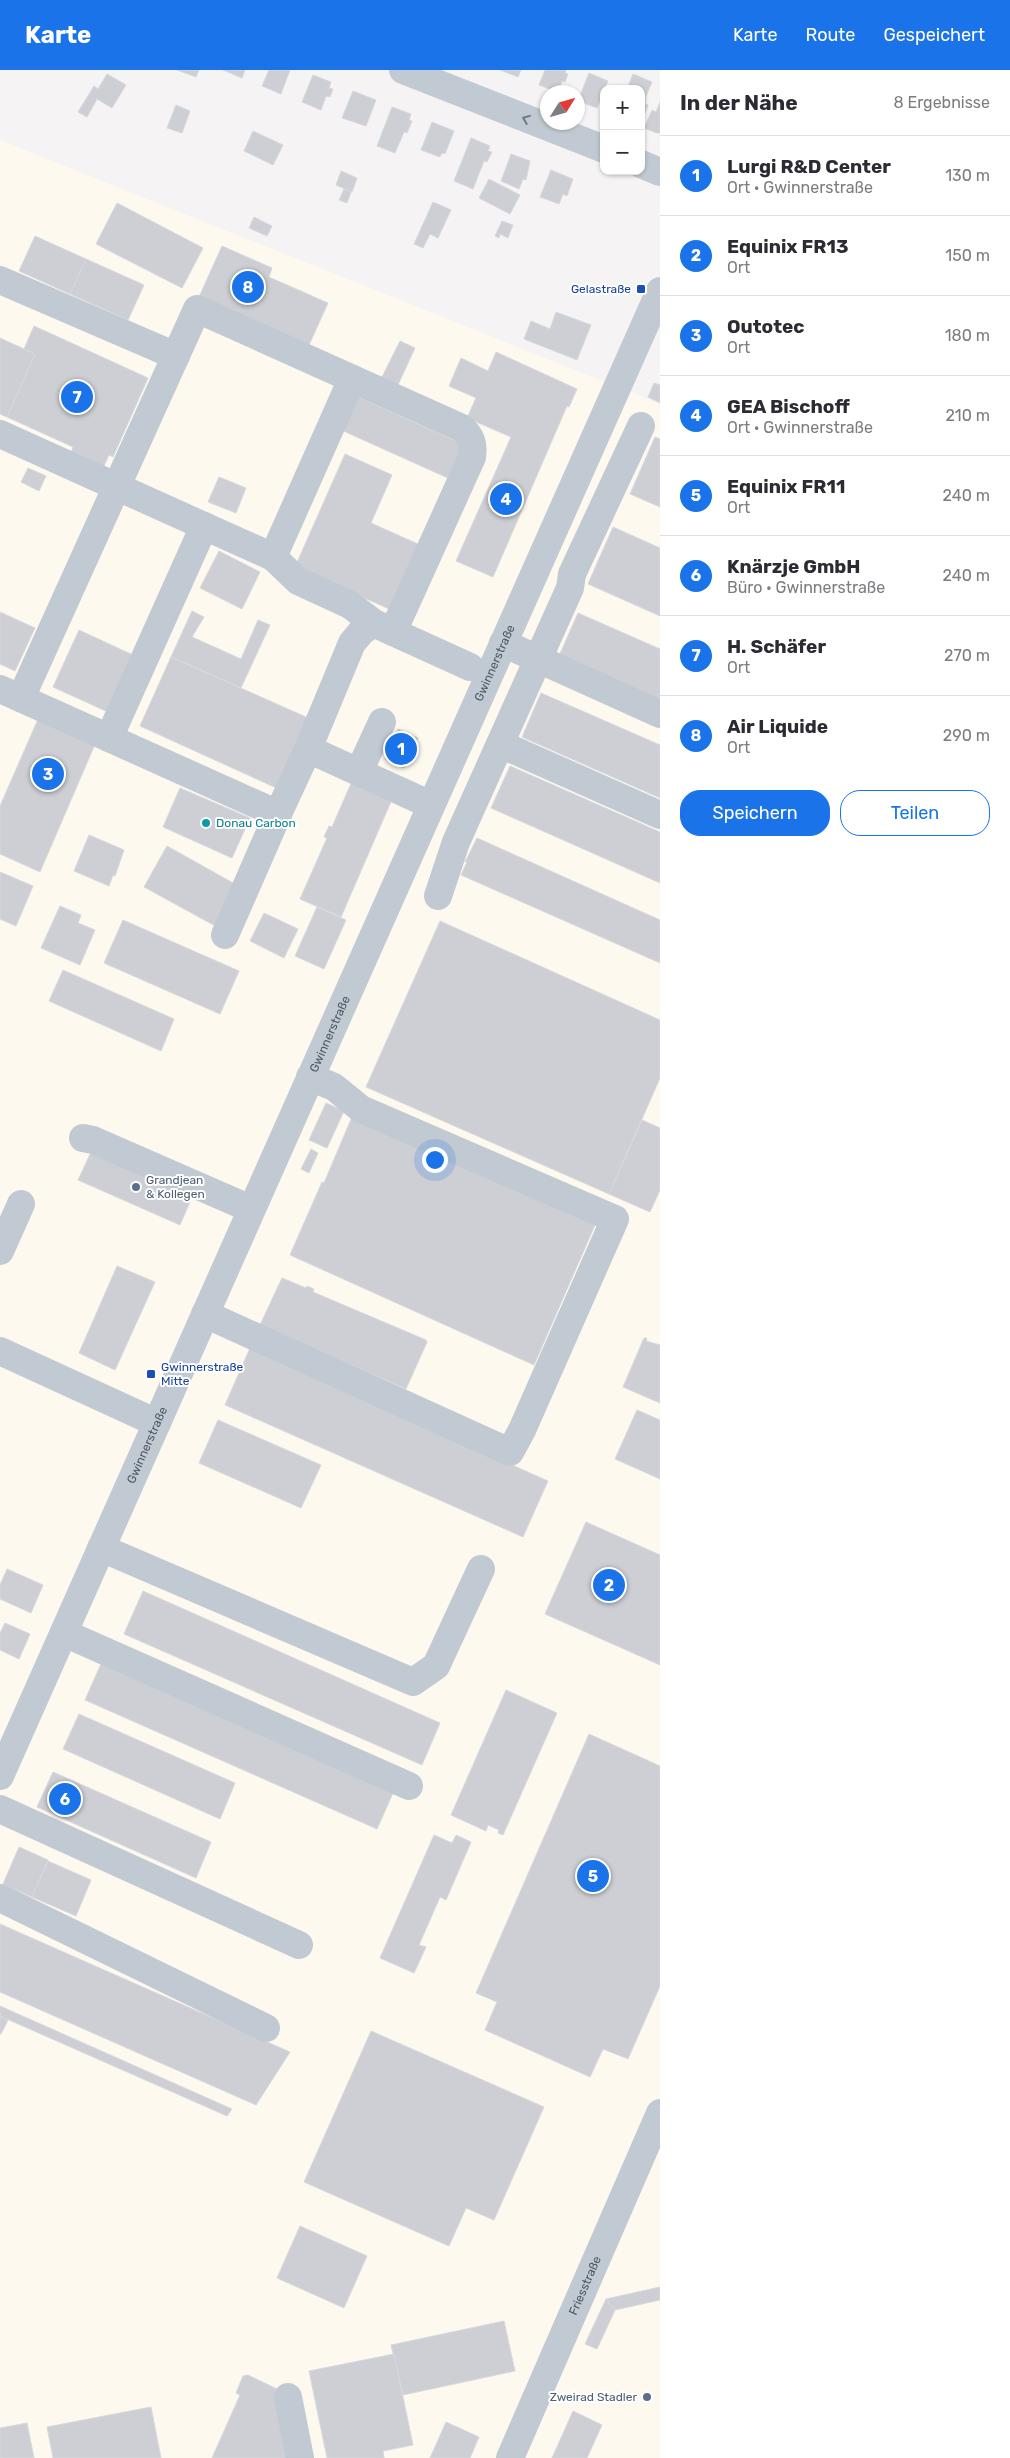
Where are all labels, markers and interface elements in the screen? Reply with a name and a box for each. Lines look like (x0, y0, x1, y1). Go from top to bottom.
text: Karte (25, 21, 91, 49)
text: Karte (733, 24, 777, 46)
text: Route (805, 24, 855, 46)
text: Gespeichert (883, 24, 985, 46)
north arrow (540, 85, 585, 130)
map controls (600, 85, 645, 175)
button: + (600, 85, 645, 130)
text: In der Nähe (680, 90, 798, 115)
text: 8 Ergebnisse (893, 93, 990, 112)
one-way arrow (522, 114, 531, 125)
button: − (600, 130, 645, 175)
text: Lurgi R&D Center (727, 155, 891, 178)
text: 1 (692, 166, 700, 185)
text: 130 m (945, 166, 990, 185)
text: Ort · Gwinnerstraße (727, 178, 873, 197)
text: Equinix FR13 (727, 235, 848, 258)
text: 2 (691, 246, 701, 265)
text: 150 m (945, 246, 990, 265)
text: Ort (727, 258, 750, 277)
pin: 8 (232, 268, 264, 306)
place label: Gelastraße (571, 282, 631, 296)
marker: Gelastraße (635, 283, 647, 295)
text: Outotec (727, 315, 805, 338)
text: 3 (691, 326, 701, 345)
text: 180 m (945, 326, 990, 345)
text: Ort (727, 338, 750, 357)
pin: 7 (61, 378, 93, 416)
text: GEA Bischoff (727, 395, 850, 418)
text: 4 (691, 406, 701, 425)
text: 210 m (945, 406, 990, 425)
text: Ort · Gwinnerstraße (727, 418, 873, 437)
text: Equinix FR11 (727, 475, 845, 498)
pin: 4 (490, 480, 522, 518)
text: 5 (691, 486, 701, 505)
text: 240 m (943, 486, 990, 505)
text: Ort (727, 498, 750, 517)
text: Knärzje GmbH (727, 555, 860, 578)
text: 6 (691, 566, 701, 585)
text: 240 m (943, 566, 990, 585)
text: Büro · Gwinnerstraße (727, 578, 885, 597)
street label: Gwinnerstraße (472, 622, 518, 703)
text: H. Schäfer (727, 635, 826, 658)
text: 7 (691, 646, 701, 665)
text: 270 m (944, 646, 990, 665)
text: Ort (727, 658, 750, 677)
text: Air Liquide (727, 715, 828, 738)
text: 8 (691, 726, 701, 745)
text: 290 m (943, 726, 990, 745)
pin: 1 (385, 730, 417, 768)
text: Ort (727, 738, 750, 757)
pin: 3 (32, 755, 64, 793)
button: Speichern (680, 790, 830, 836)
button: Teilen (840, 790, 990, 836)
place label: Donau Carbon (216, 816, 296, 830)
marker: Donau Carbon (200, 817, 212, 829)
street label: Gwinnerstraße (307, 993, 353, 1074)
your location (422, 1147, 448, 1173)
place label: Grandjean & Kollegen (146, 1173, 205, 1201)
marker: Grandjean & Kollegen (130, 1181, 142, 1193)
place label: Gwinnerstraße Mitte (161, 1360, 243, 1388)
marker: Gwinnerstraße Mitte (145, 1368, 157, 1380)
street label: Gwinnerstraße (124, 1405, 170, 1486)
pin: 2 (593, 1566, 625, 1604)
pin: 6 (49, 1780, 81, 1818)
pin: 5 (577, 1857, 609, 1895)
street label: Friesstraße (566, 2254, 604, 2317)
place label: Zweirad Stadler (550, 2390, 637, 2404)
marker: Zweirad Stadler (641, 2391, 653, 2403)

